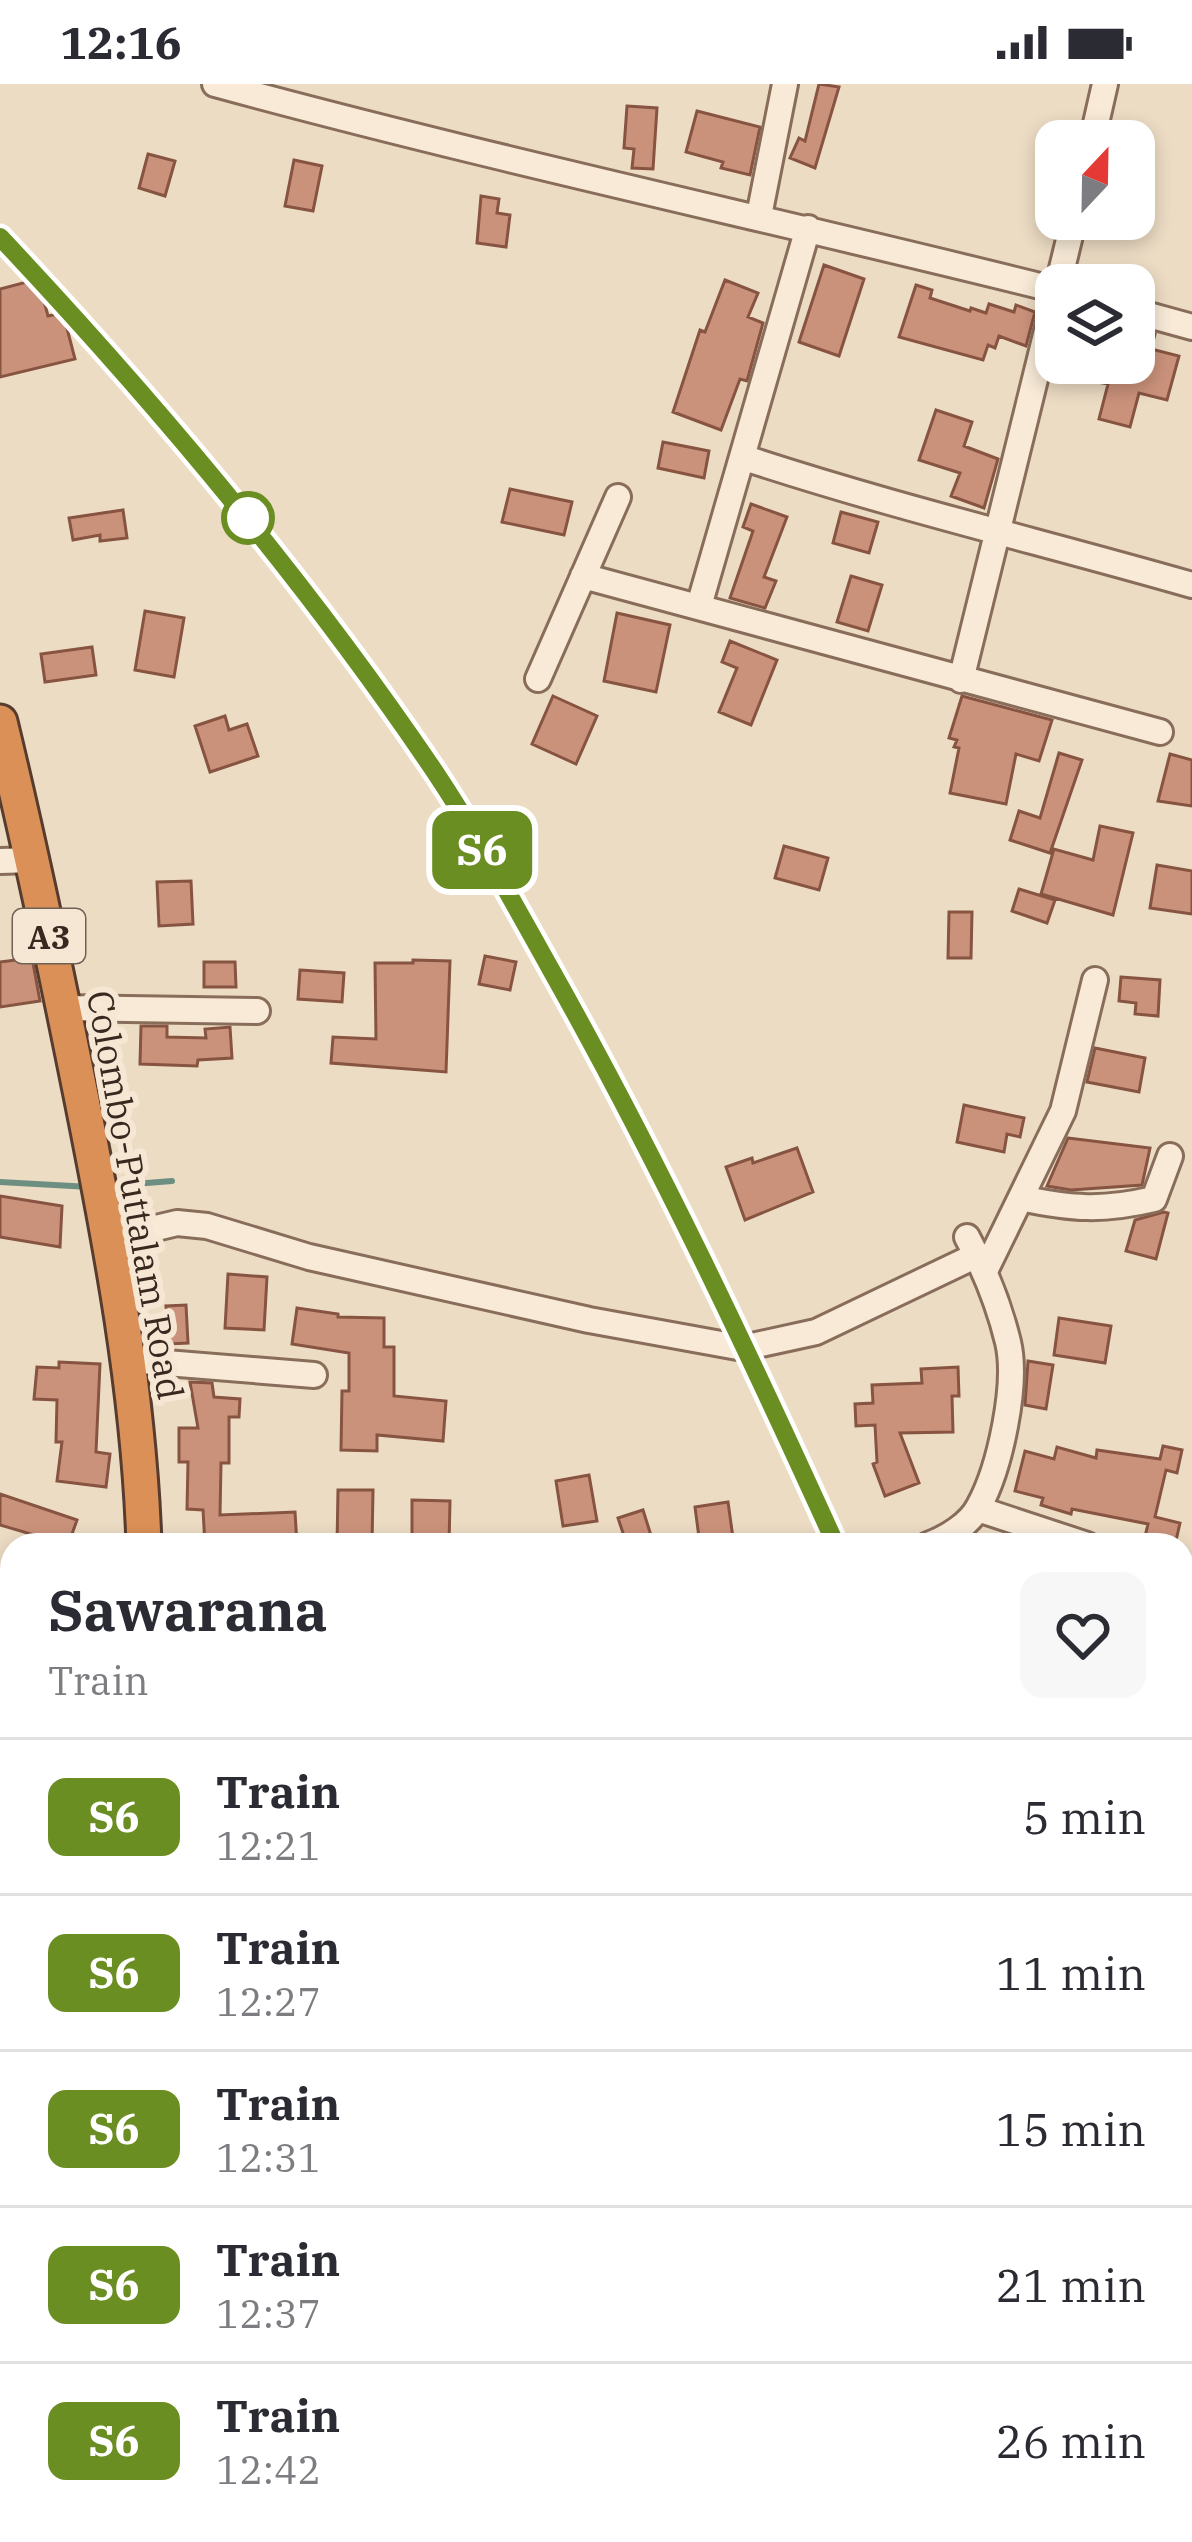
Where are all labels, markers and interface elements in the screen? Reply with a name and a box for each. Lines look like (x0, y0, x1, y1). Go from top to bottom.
text: 12:16 (60, 13, 182, 71)
north arrow (1035, 120, 1155, 240)
map controls (1035, 120, 1155, 384)
button: layers (1035, 264, 1155, 384)
unlabelled marker (223, 493, 273, 543)
line badge: S6 (428, 811, 536, 889)
text: S6 (456, 822, 508, 877)
road number: A3 (13, 909, 85, 963)
street label: Colombo-Puttalam Road (77, 987, 195, 1403)
button: heart (1020, 1572, 1146, 1698)
text: Sawarana (48, 1573, 328, 1647)
text: Train (48, 1655, 149, 1706)
text: Train (216, 1762, 340, 1820)
text: 5 min (1023, 1788, 1146, 1846)
text: S6 (88, 1789, 140, 1844)
text: 12:21 (216, 1820, 321, 1871)
text: Train (216, 1918, 340, 1976)
text: 11 min (996, 1944, 1146, 2002)
text: S6 (88, 1945, 140, 2000)
text: 12:27 (216, 1976, 321, 2027)
text: Train (216, 2074, 340, 2132)
text: 15 min (996, 2100, 1146, 2158)
text: S6 (88, 2101, 140, 2156)
text: 12:31 (216, 2132, 321, 2183)
text: Train (216, 2230, 340, 2288)
text: 21 min (996, 2256, 1146, 2314)
text: S6 (88, 2257, 140, 2312)
text: 12:37 (216, 2288, 321, 2339)
text: Train (216, 2386, 340, 2444)
text: 26 min (996, 2412, 1146, 2470)
text: S6 (88, 2413, 140, 2468)
text: 12:42 (216, 2444, 321, 2495)

